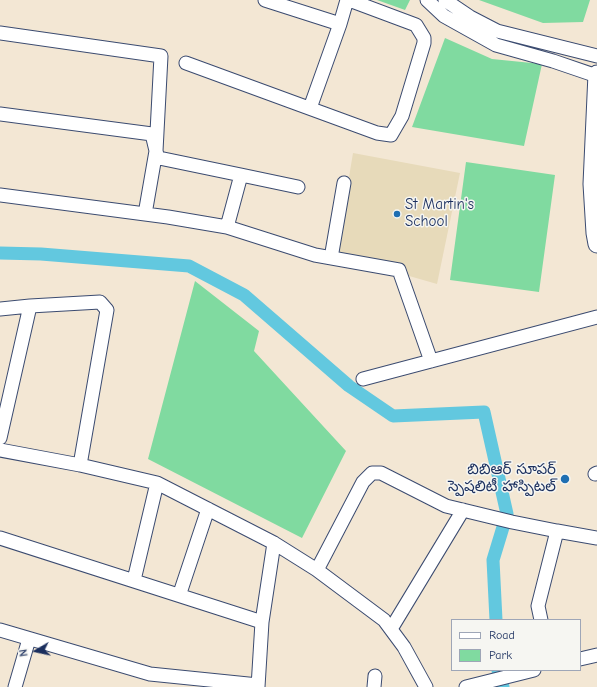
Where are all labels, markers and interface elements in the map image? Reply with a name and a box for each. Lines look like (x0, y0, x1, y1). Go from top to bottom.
place label: St Martin's School (405, 196, 474, 231)
marker: St Martin's School (392, 209, 402, 219)
place label: బిబిఆర్ సూపర్ స్పెషలిటీ హాస్పిటల్ (448, 461, 556, 496)
marker: బిబిఆర్ సూపర్ స్పెషలిటీ హాస్పిటల్ (559, 473, 571, 485)
legend (451, 619, 581, 671)
text: Road (489, 628, 515, 642)
north arrow (16, 631, 56, 671)
text: N (17, 648, 31, 658)
text: Park (489, 648, 512, 662)

